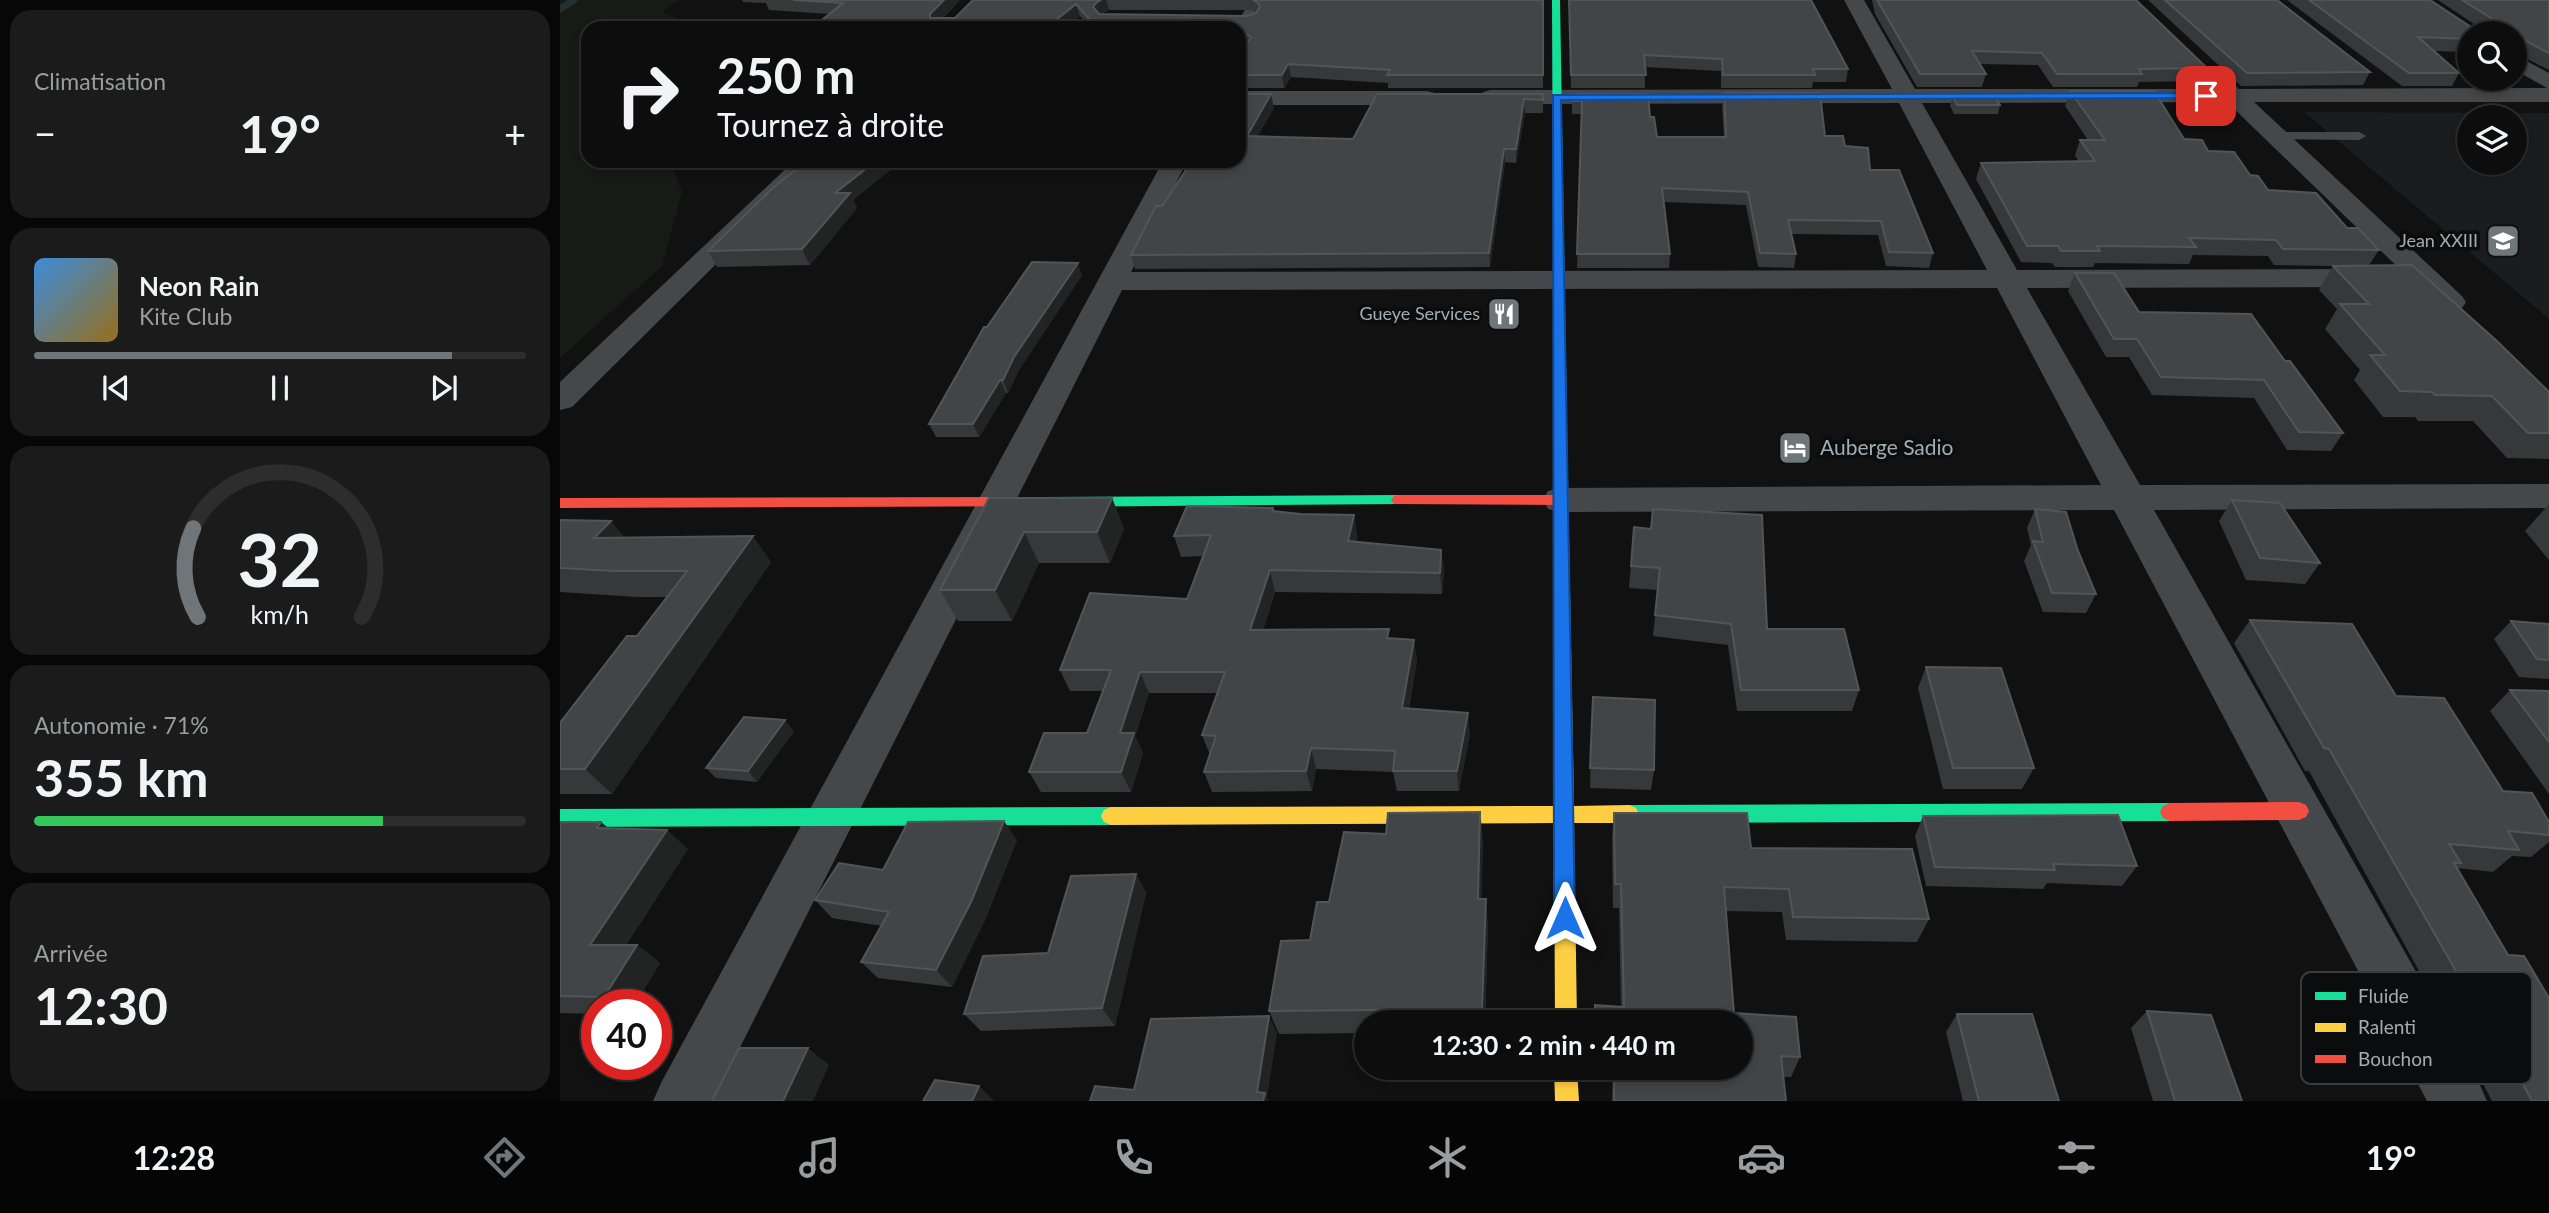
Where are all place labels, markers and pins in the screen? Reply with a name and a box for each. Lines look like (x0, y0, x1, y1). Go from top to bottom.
pin (2176, 66, 2236, 126)
school or university icon: Jean XXIII (2484, 222, 2522, 260)
place label: Jean XXIII (2399, 229, 2478, 251)
restaurant icon: Gueye Services (1485, 295, 1523, 333)
place label: Gueye Services (1359, 302, 1480, 324)
hotel icon: Auberge Sadio (1776, 429, 1814, 467)
place label: Auberge Sadio (1820, 434, 1954, 459)

